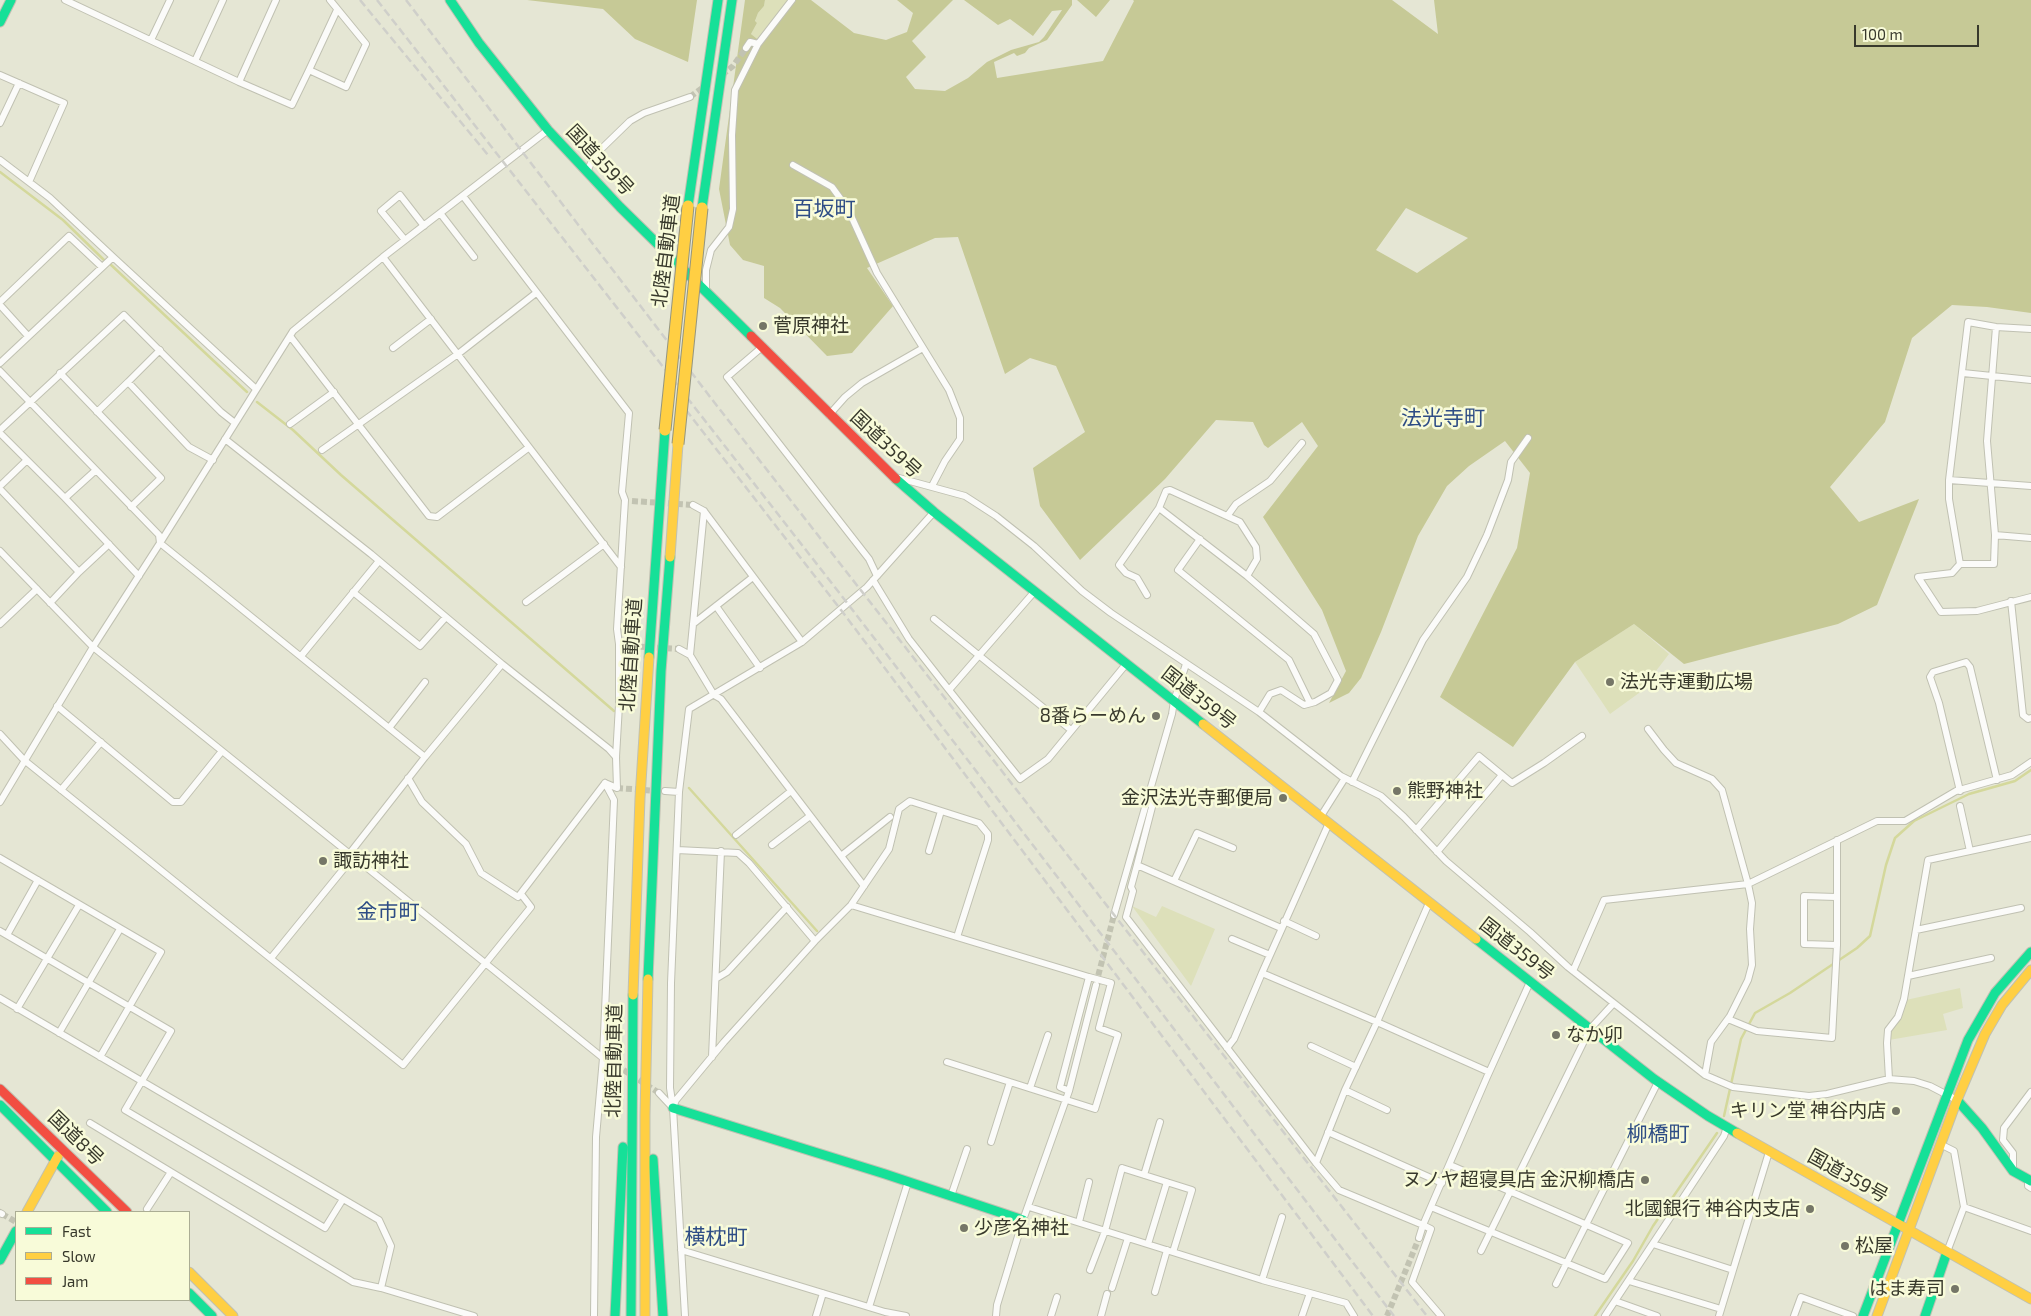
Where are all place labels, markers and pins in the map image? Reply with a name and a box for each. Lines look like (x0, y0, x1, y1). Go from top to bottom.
place label: 菅原神社 (773, 315, 849, 337)
marker: 菅原神社 (757, 320, 769, 332)
place label: 法光寺運動広場 (1620, 671, 1753, 693)
marker: 法光寺運動広場 (1604, 676, 1616, 688)
place label: 8番らーめん (1039, 705, 1146, 727)
marker: 8番らーめん (1150, 710, 1162, 722)
place label: 熊野神社 (1407, 780, 1483, 802)
marker: 熊野神社 (1391, 785, 1403, 797)
place label: 金沢法光寺郵便局 (1121, 787, 1273, 809)
marker: 金沢法光寺郵便局 (1277, 792, 1289, 804)
place label: 諏訪神社 (333, 850, 409, 872)
marker: 諏訪神社 (317, 855, 329, 867)
place label: なか卯 (1566, 1024, 1623, 1046)
marker: なか卯 (1550, 1029, 1562, 1041)
place label: キリン堂 神谷内店 (1730, 1100, 1886, 1122)
marker: キリン堂 神谷内店 (1890, 1105, 1902, 1117)
place label: ヌノヤ超寝具店 金沢柳橋店 (1403, 1169, 1635, 1191)
marker: ヌノヤ超寝具店 金沢柳橋店 (1639, 1174, 1651, 1186)
place label: 北國銀行 神谷内支店 (1625, 1198, 1800, 1220)
marker: 北國銀行 神谷内支店 (1804, 1203, 1816, 1215)
place label: 少彦名神社 (974, 1217, 1069, 1239)
marker: 少彦名神社 (958, 1222, 970, 1234)
place label: 松屋 (1855, 1235, 1893, 1257)
marker: 松屋 (1839, 1240, 1851, 1252)
place label: はま寿司 (1869, 1278, 1945, 1300)
marker: はま寿司 (1949, 1283, 1961, 1295)

